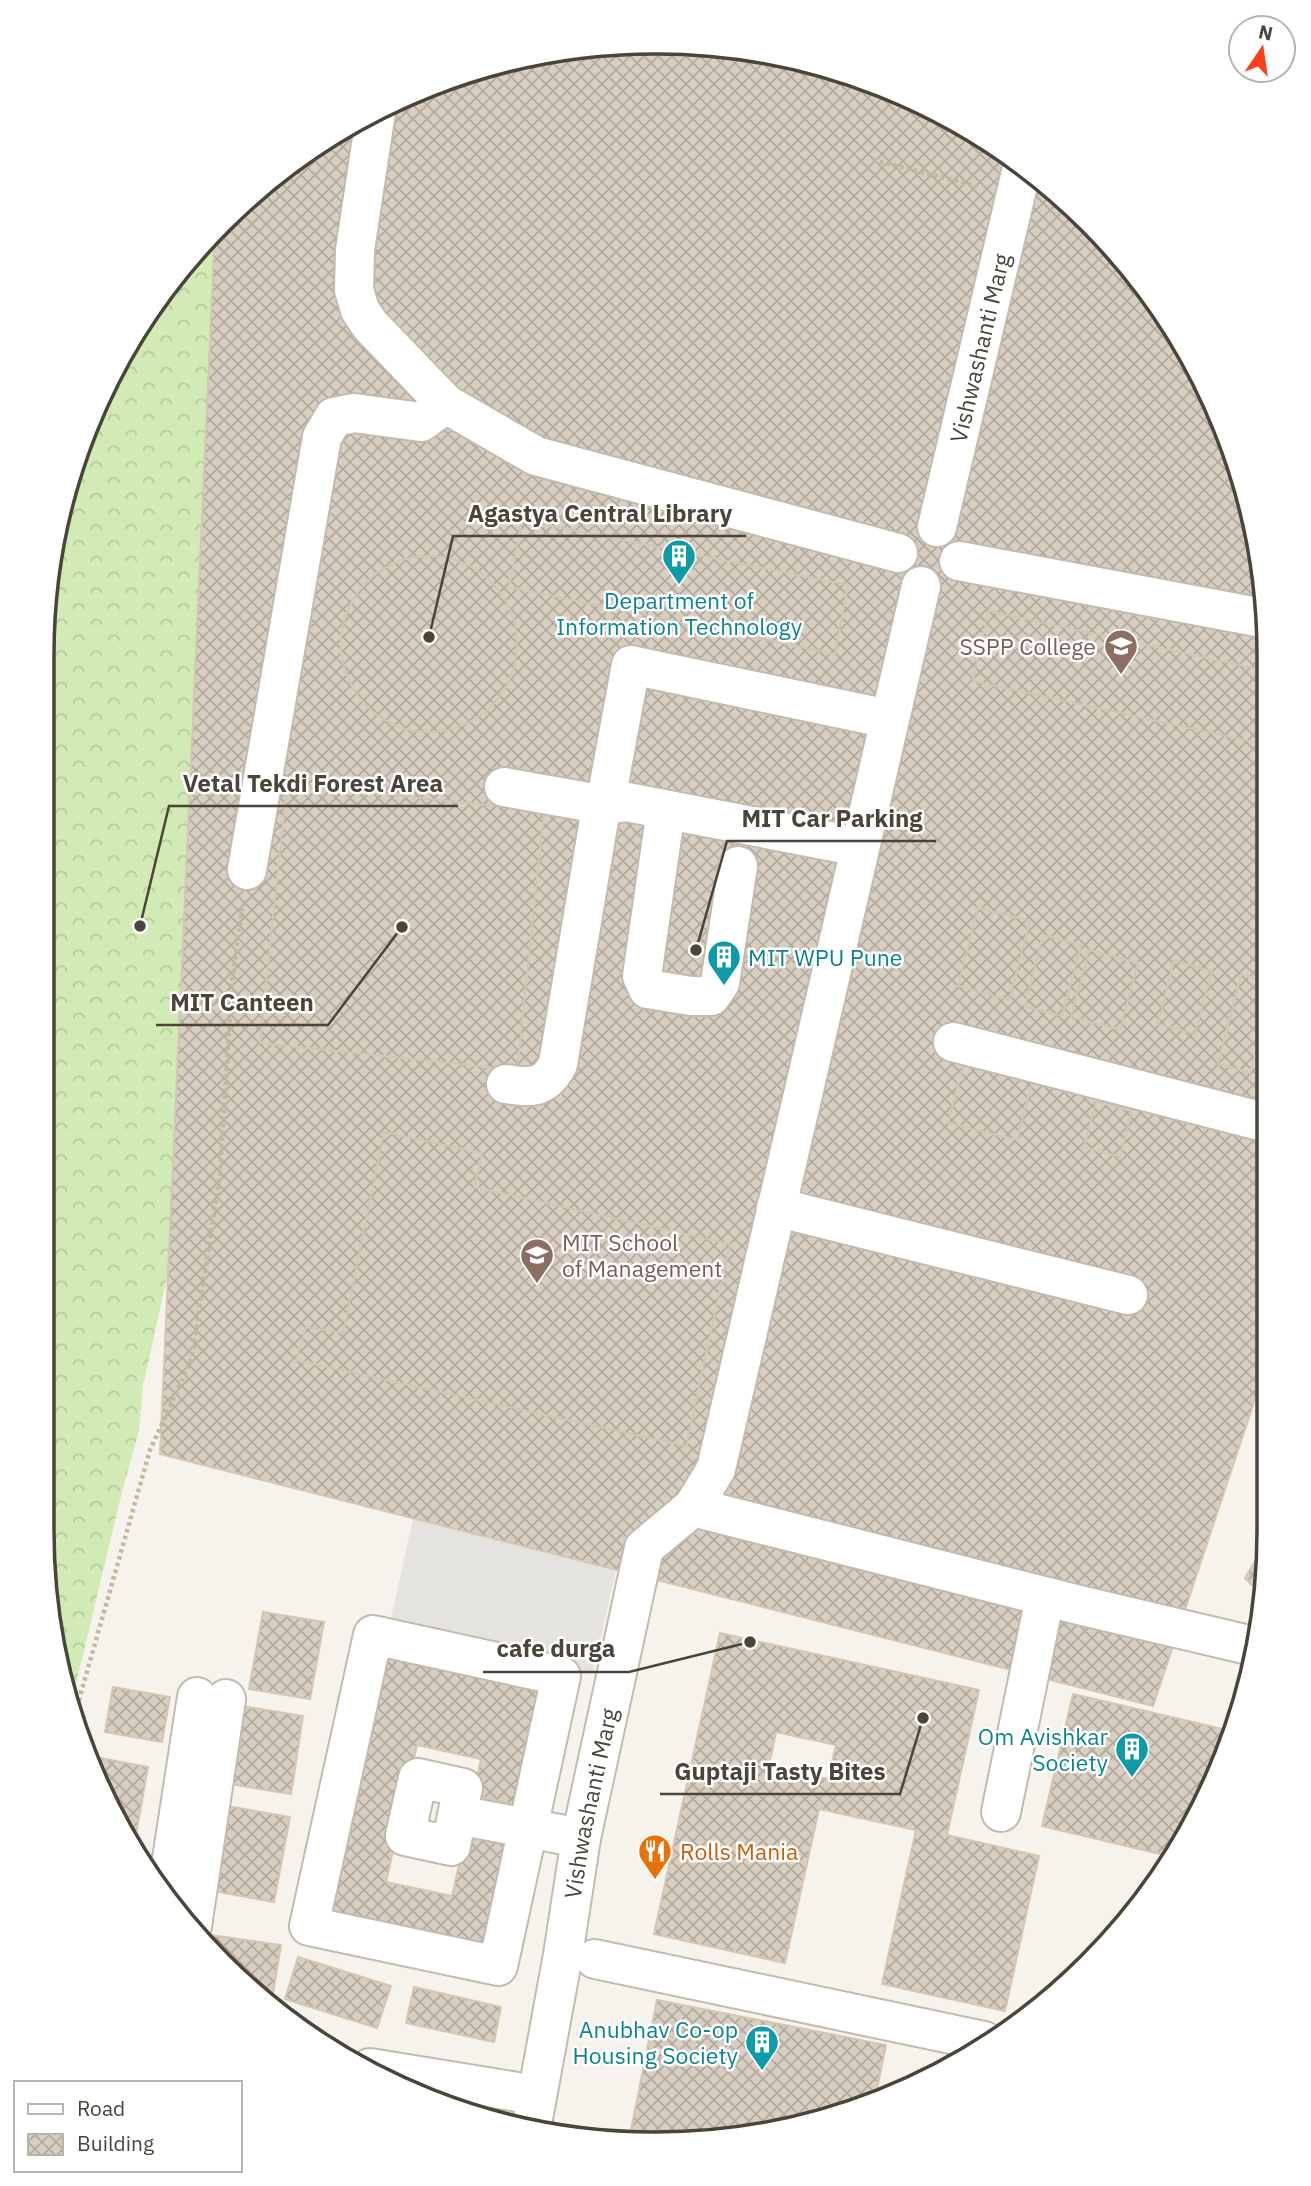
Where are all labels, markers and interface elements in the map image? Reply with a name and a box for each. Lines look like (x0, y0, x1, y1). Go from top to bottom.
north arrow (1227, 14, 1297, 84)
text: N (1256, 19, 1275, 46)
street label: Vishwashanti Marg (942, 250, 1016, 446)
callout: Agastya Central Library (453, 491, 746, 536)
text: Agastya Central Library (468, 497, 732, 529)
building icon: Department of Information Technology (660, 537, 698, 586)
place label: Department of Information Technology (556, 585, 803, 641)
school or university icon: SSPP College (1102, 627, 1140, 676)
place label: SSPP College (959, 631, 1096, 661)
callout: Vetal Tekdi Forest Area (169, 761, 458, 806)
text: Vetal Tekdi Forest Area (183, 767, 443, 799)
callout: MIT Car Parking (727, 796, 936, 841)
text: MIT Car Parking (741, 802, 923, 834)
building icon: MIT WPU Pune (705, 938, 743, 987)
place label: MIT WPU Pune (748, 942, 902, 972)
callout: MIT Canteen (156, 980, 328, 1025)
text: MIT Canteen (170, 986, 314, 1018)
place label: MIT School of Management (562, 1227, 722, 1283)
school or university icon: MIT School of Management (518, 1236, 556, 1285)
callout: cafe durga (483, 1627, 629, 1672)
text: cafe durga (497, 1632, 615, 1664)
street label: Vishwashanti Marg (557, 1705, 624, 1901)
place label: Om Avishkar Society (978, 1721, 1109, 1777)
building icon: Om Avishkar Society (1113, 1730, 1151, 1779)
callout: Guptaji Tasty Bites (660, 1749, 900, 1794)
text: Guptaji Tasty Bites (674, 1755, 886, 1787)
restaurant icon: Rolls Mania (636, 1832, 674, 1881)
place label: Rolls Mania (680, 1836, 798, 1866)
place label: Anubhav Co-op Housing Society (572, 2014, 739, 2070)
building icon: Anubhav Co-op Housing Society (743, 2023, 781, 2072)
legend (14, 2081, 242, 2172)
text: Road (77, 2094, 125, 2122)
text: Building (77, 2129, 154, 2157)

